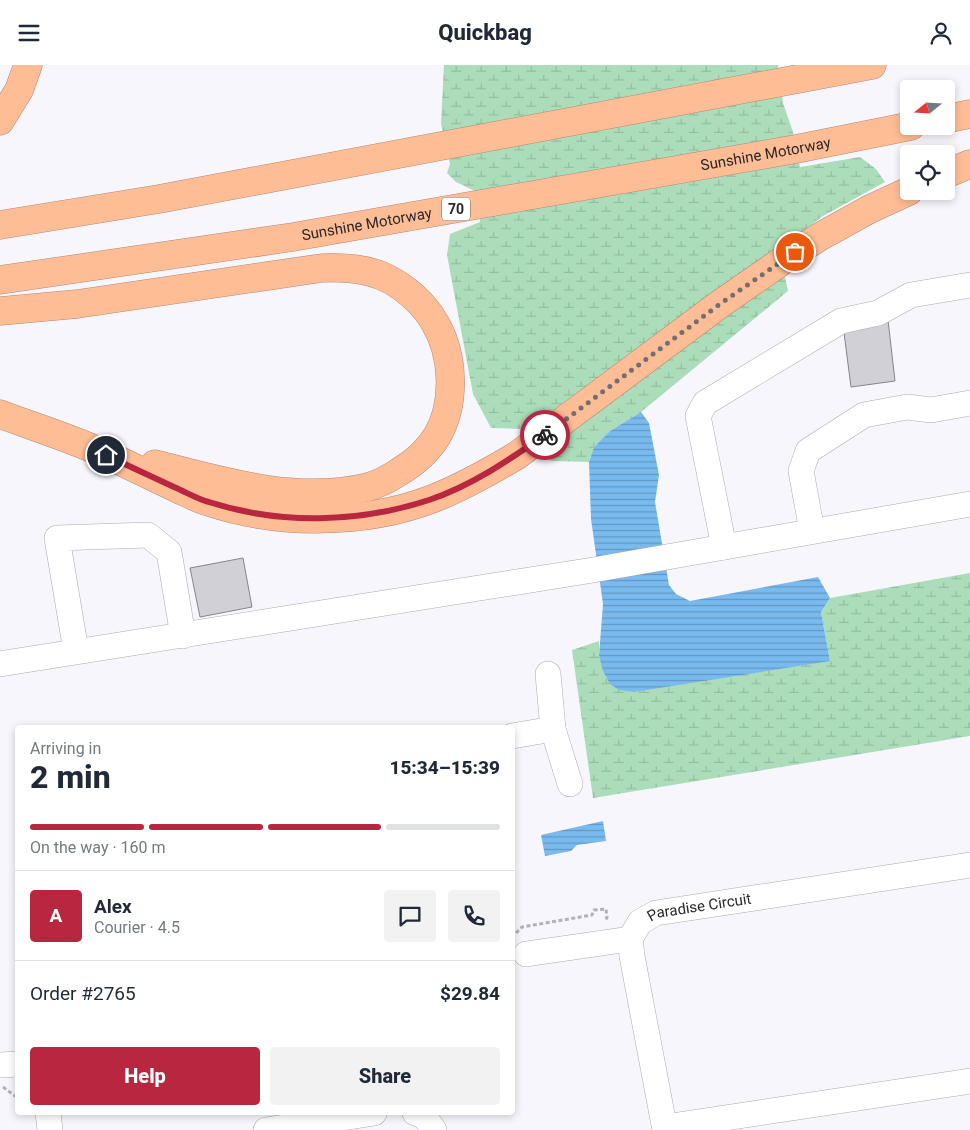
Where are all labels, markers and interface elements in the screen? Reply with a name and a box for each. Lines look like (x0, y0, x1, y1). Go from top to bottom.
icon: menu (15, 19, 43, 47)
icon: person (927, 19, 955, 47)
text: Quickbag (438, 20, 532, 45)
north arrow (900, 80, 955, 135)
map controls (900, 80, 955, 200)
street label: Sunshine Motorway (699, 133, 832, 175)
button: locate (900, 145, 955, 200)
road number: 70 (442, 197, 470, 221)
street label: Sunshine Motorway (300, 204, 433, 244)
pin (774, 231, 816, 273)
icon: bag (781, 238, 809, 266)
courier (520, 410, 570, 460)
icon: bike (531, 421, 559, 449)
pin (85, 434, 127, 476)
icon: home (92, 441, 120, 469)
text: Arriving in (30, 739, 101, 758)
text: 15:34–15:39 (389, 756, 500, 779)
text: 2 min (30, 758, 111, 796)
text: On the way · 160 m (30, 838, 166, 857)
button: chat (384, 890, 436, 942)
button: phone (448, 890, 500, 942)
street label: Paradise Circuit (644, 890, 753, 925)
text: Alex (94, 895, 132, 918)
text: A (50, 904, 62, 927)
text: Courier · 4.5 (94, 918, 180, 937)
text: Order #2765 (30, 982, 136, 1005)
text: $29.84 (440, 982, 500, 1005)
button: Help (30, 1047, 260, 1105)
button: Share (270, 1047, 500, 1105)

